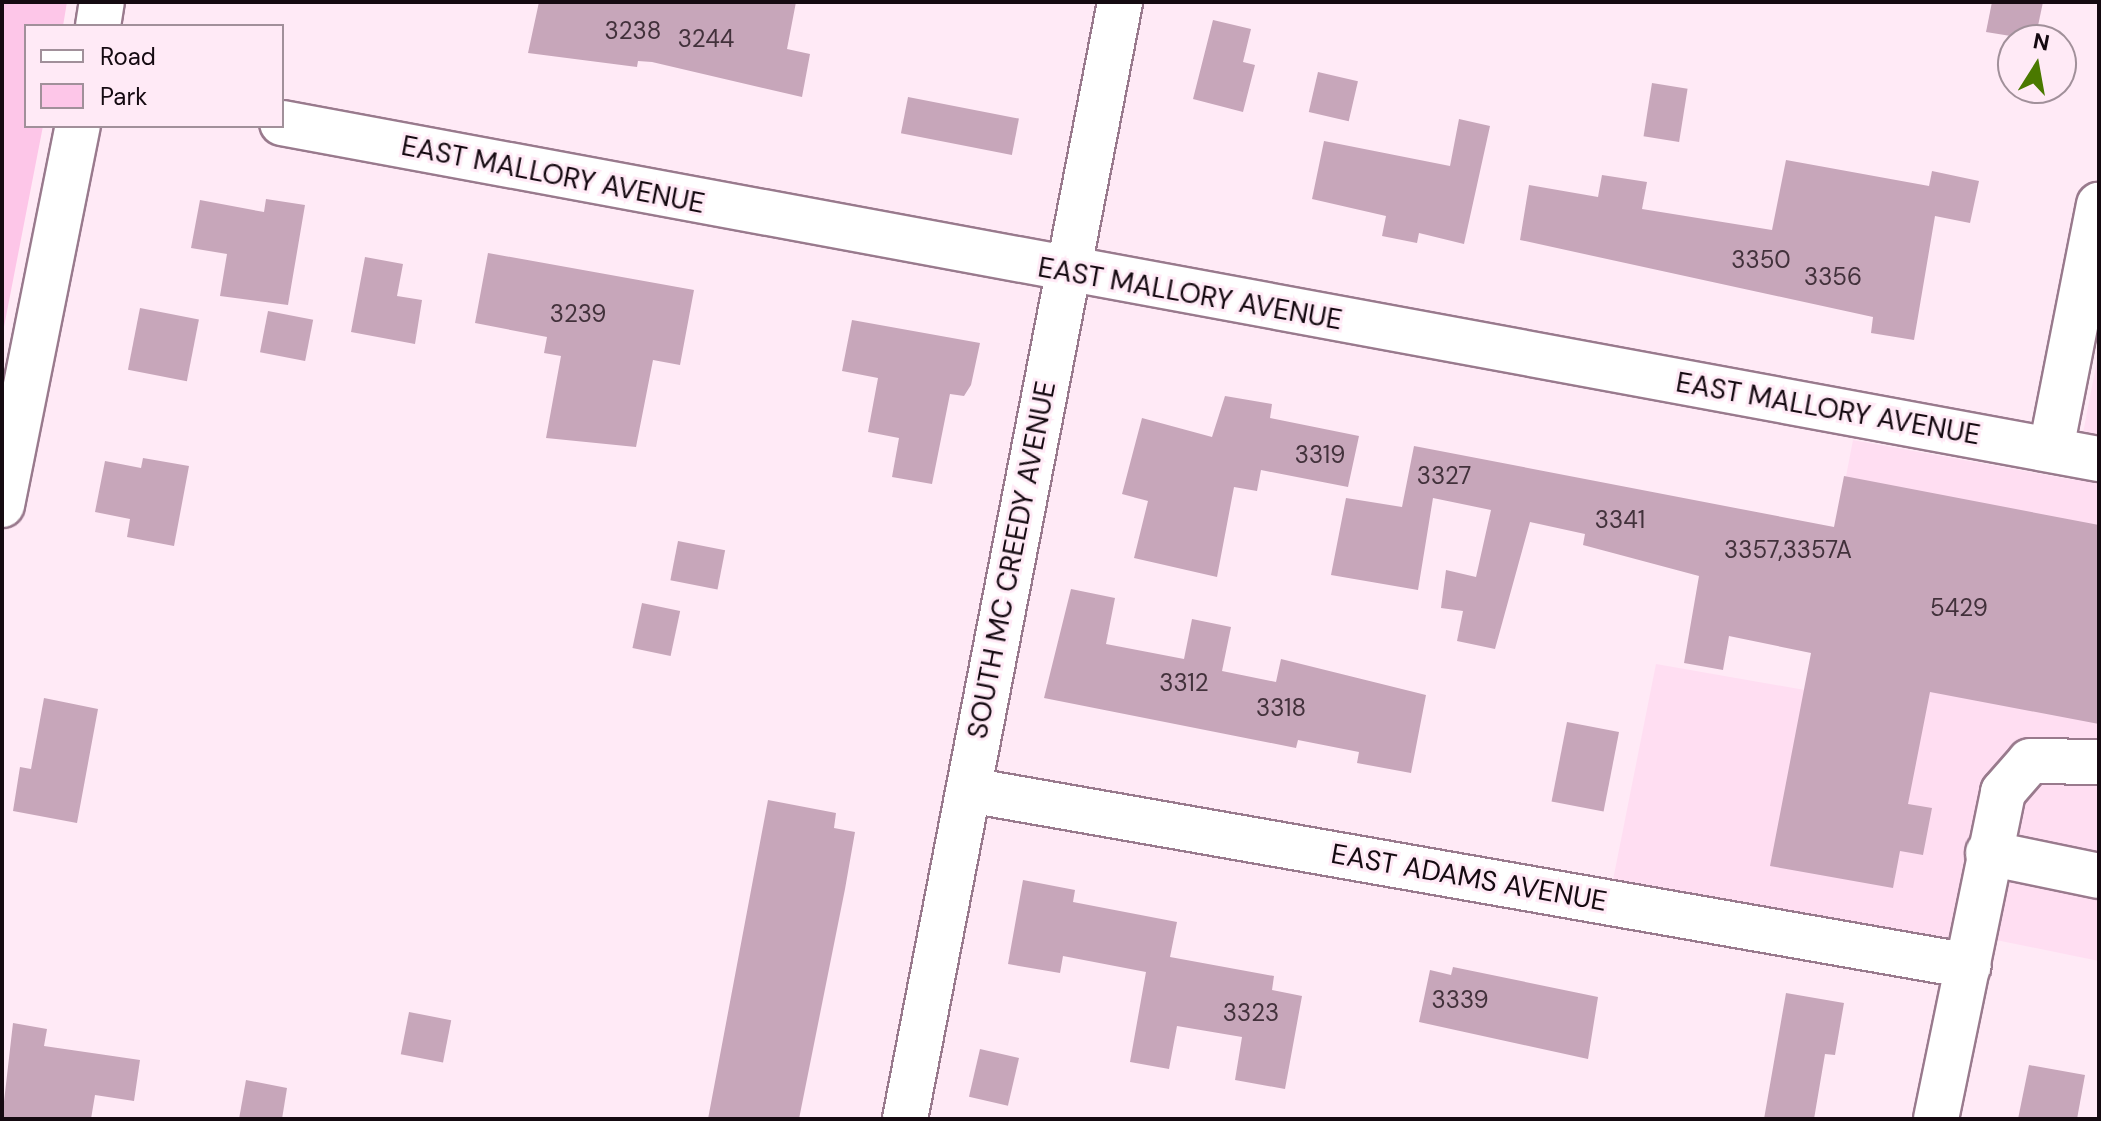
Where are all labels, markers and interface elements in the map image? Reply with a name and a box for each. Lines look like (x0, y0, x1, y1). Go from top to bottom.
house number: 3238 (605, 17, 661, 45)
legend (24, 24, 284, 128)
north arrow (1997, 24, 2077, 104)
house number: 3244 (678, 25, 734, 53)
text: N (2031, 26, 2052, 58)
text: Road (100, 41, 156, 72)
text: Park (100, 81, 147, 112)
street label: EAST MALLORY AVENUE (398, 129, 708, 221)
house number: 3350 (1731, 246, 1791, 274)
street label: EAST MALLORY AVENUE (1035, 251, 1345, 337)
house number: 3356 (1804, 263, 1862, 291)
house number: 3239 (550, 300, 606, 328)
street label: EAST MALLORY AVENUE (1673, 366, 1983, 452)
street label: SOUTH MC CREEDY AVENUE (961, 378, 1063, 742)
house number: 3319 (1295, 441, 1345, 469)
house number: 3327 (1417, 462, 1471, 490)
house number: 3341 (1595, 506, 1645, 534)
house number: 3357,3357A (1724, 536, 1852, 564)
house number: 5429 (1930, 594, 1988, 622)
house number: 3312 (1159, 669, 1209, 697)
house number: 3318 (1256, 694, 1306, 722)
street label: EAST ADAMS AVENUE (1328, 837, 1610, 919)
house number: 3339 (1432, 986, 1488, 1014)
house number: 3323 (1223, 999, 1279, 1027)

